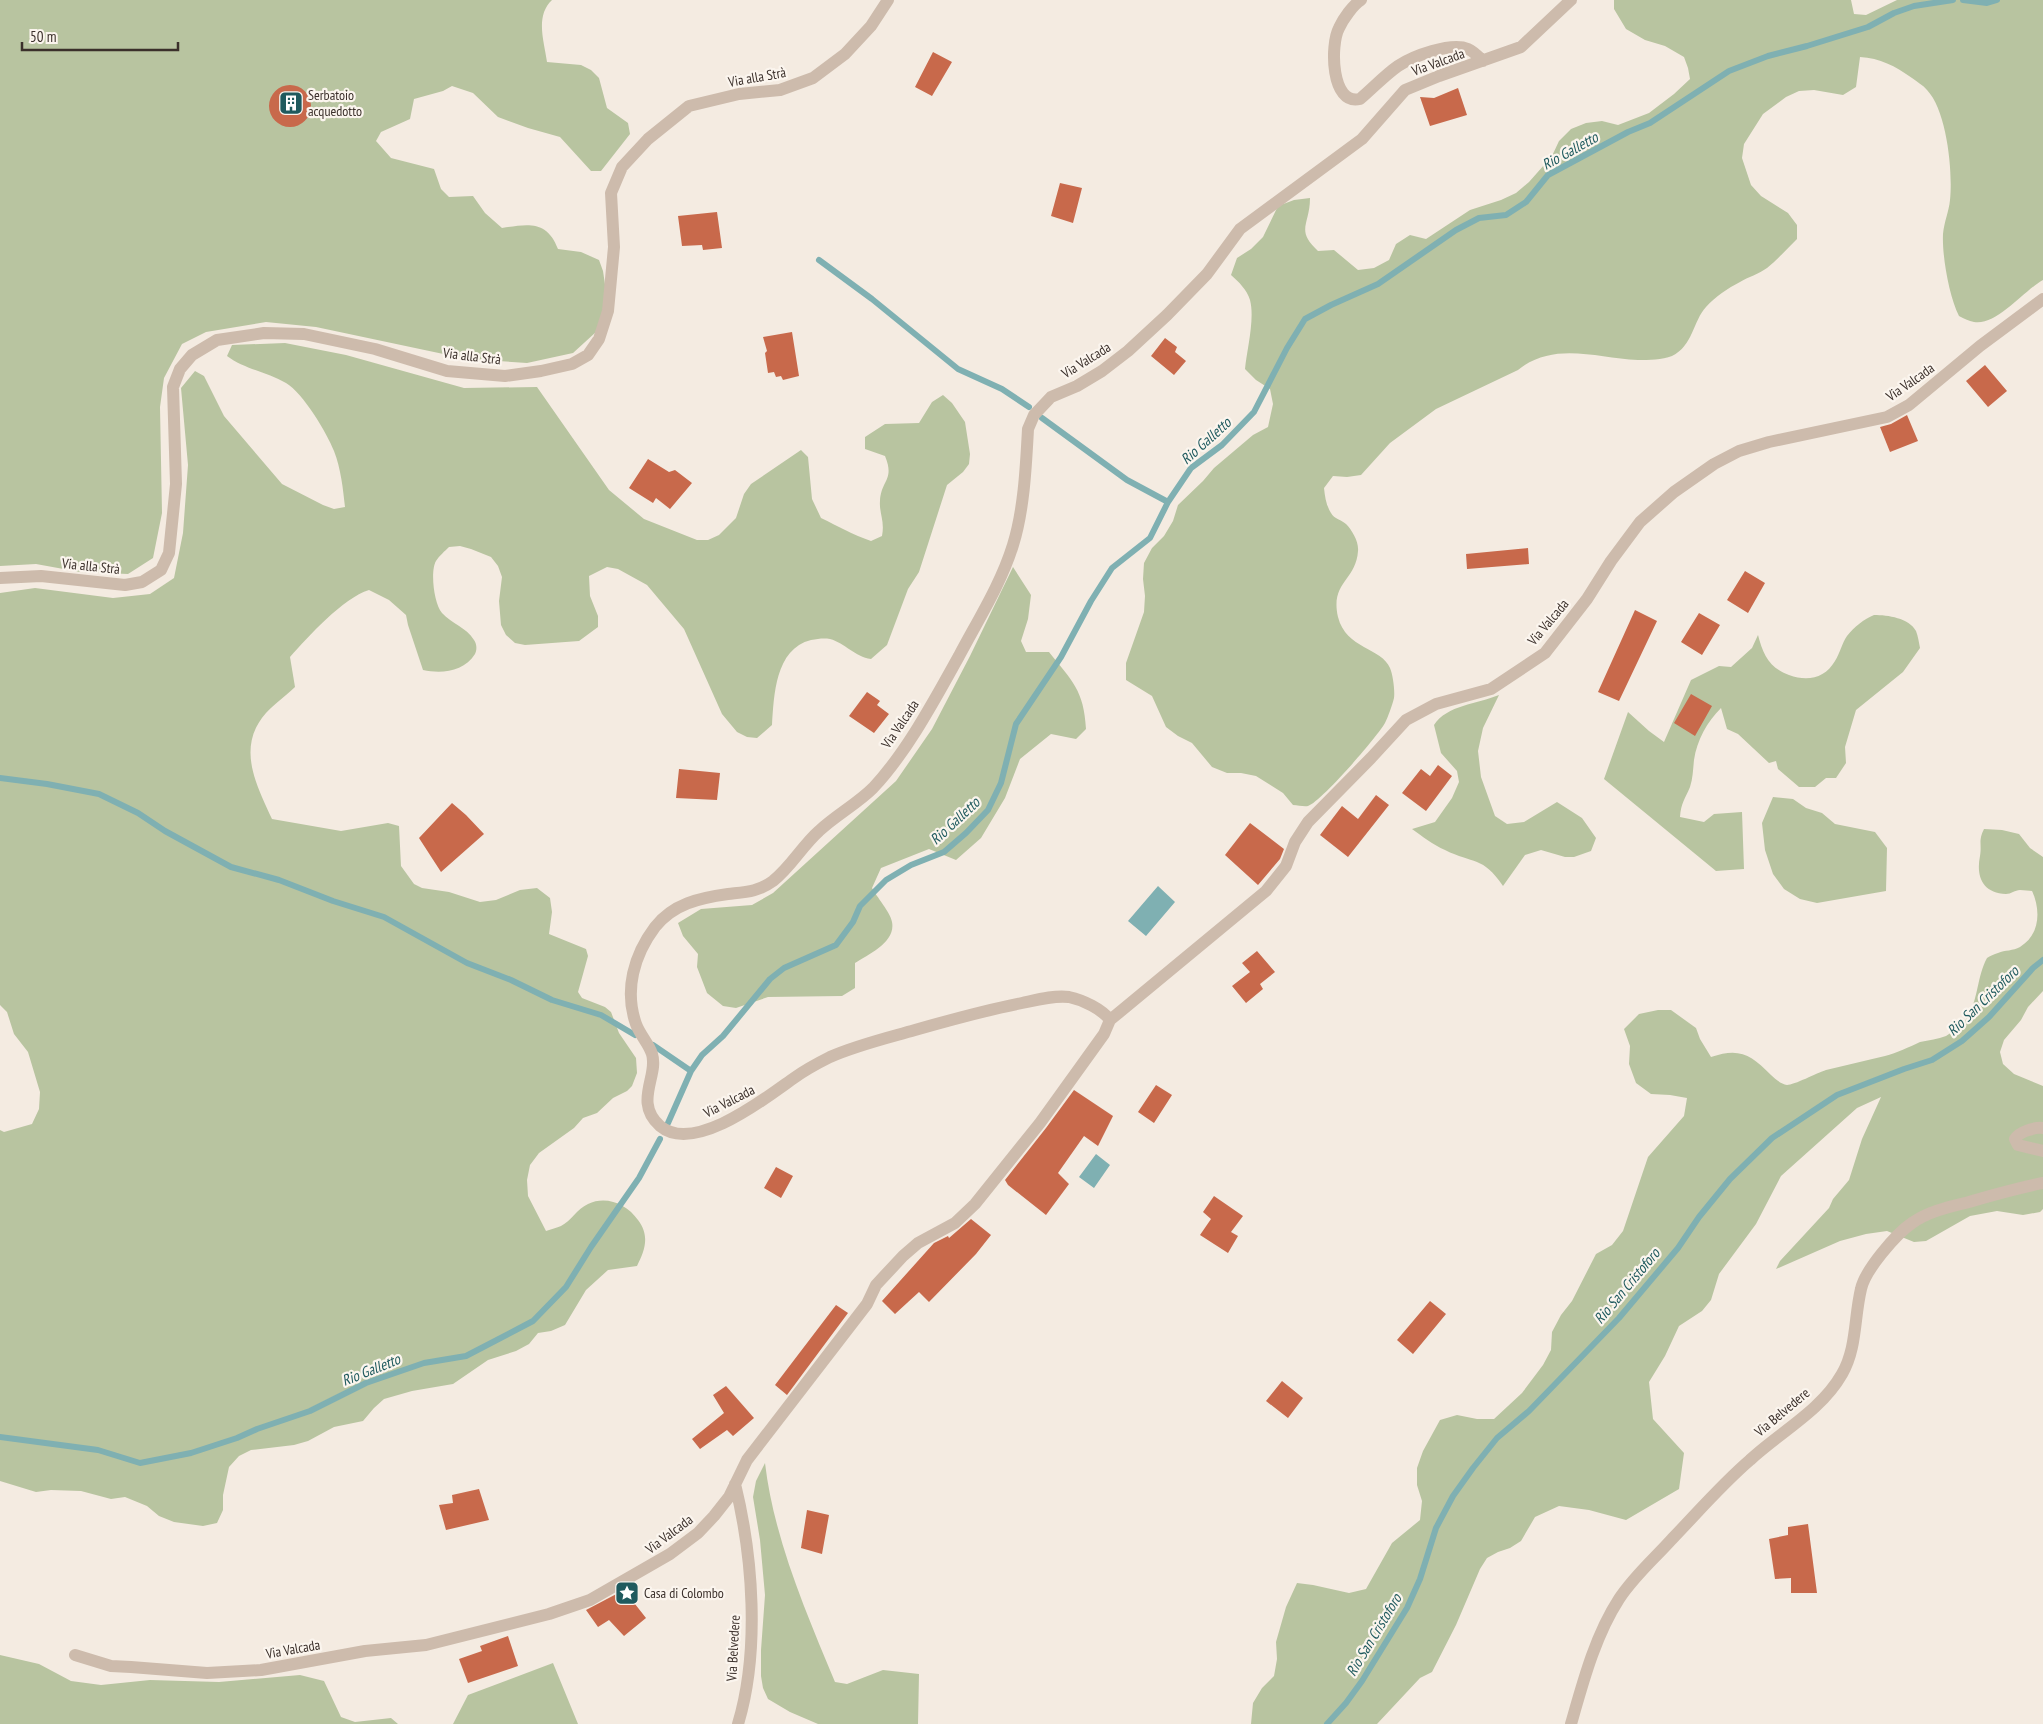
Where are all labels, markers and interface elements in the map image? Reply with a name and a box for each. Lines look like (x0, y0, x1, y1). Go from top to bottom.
scale bar (22, 20, 179, 52)
text: 50 m (30, 27, 56, 46)
street label: Via Valcada (1408, 44, 1467, 80)
street label: Via alla Strà (726, 63, 787, 91)
place label: Serbatoio acquedotto (308, 86, 362, 120)
building icon: Serbatoio acquedotto (278, 90, 304, 116)
water label: Rio Galletto (1538, 127, 1602, 174)
street label: Via Valcada (1057, 338, 1114, 383)
street label: Via alla Strà (441, 343, 502, 368)
street label: Via Valcada (1882, 359, 1938, 406)
water label: Rio Galletto (1177, 412, 1236, 468)
street label: Via alla Strà (60, 554, 121, 578)
street label: Via Valcada (1523, 595, 1573, 650)
street label: Via Valcada (877, 696, 923, 753)
water label: Rio Galletto (926, 792, 985, 848)
water label: Rio San Cristoforo (1943, 961, 2024, 1040)
street label: Via Valcada (700, 1081, 757, 1122)
water label: Rio San Cristoforo (1590, 1243, 1665, 1327)
water label: Rio Galletto (339, 1349, 404, 1390)
street label: Via Belvedere (1750, 1384, 1813, 1441)
street label: Via Valcada (641, 1510, 696, 1558)
place icon: Casa di Colombo (614, 1580, 640, 1606)
place label: Casa di Colombo (644, 1584, 724, 1602)
water label: Rio San Cristoforo (1342, 1589, 1406, 1679)
street label: Via Belvedere (722, 1614, 744, 1683)
street label: Via Valcada (263, 1635, 322, 1663)

